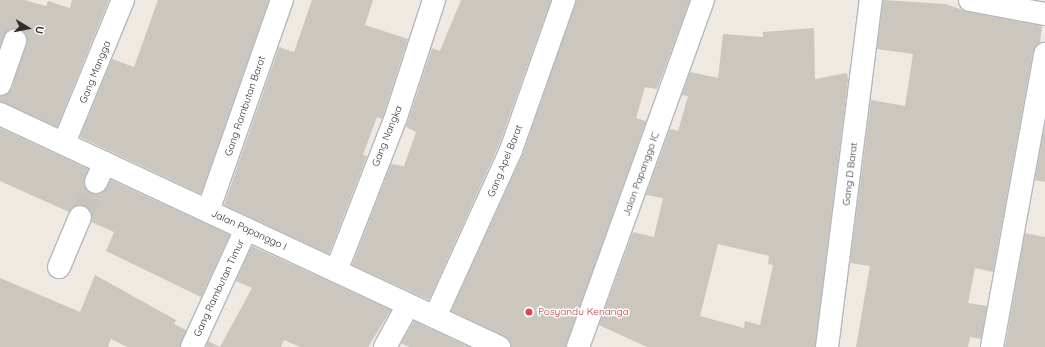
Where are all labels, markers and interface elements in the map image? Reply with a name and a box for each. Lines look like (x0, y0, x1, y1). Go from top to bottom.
north arrow (8, 8, 48, 48)
text: U (32, 25, 47, 35)
street label: Gang Mangga (77, 39, 113, 105)
street label: Gang Rambutan Barat (222, 54, 268, 158)
street label: Gang Nangka (369, 104, 405, 168)
street label: Gang Apel Barat (485, 123, 525, 199)
street label: Jalan Papanggo IC (620, 130, 662, 218)
street label: Gang D Barat (840, 142, 860, 206)
street label: Jalan Papanggo I (209, 207, 289, 253)
street label: Gang Rambutan Timur (191, 237, 247, 339)
marker: Posyandu Kenanga (523, 306, 535, 318)
place label: Posyandu Kenanga (538, 306, 629, 318)

